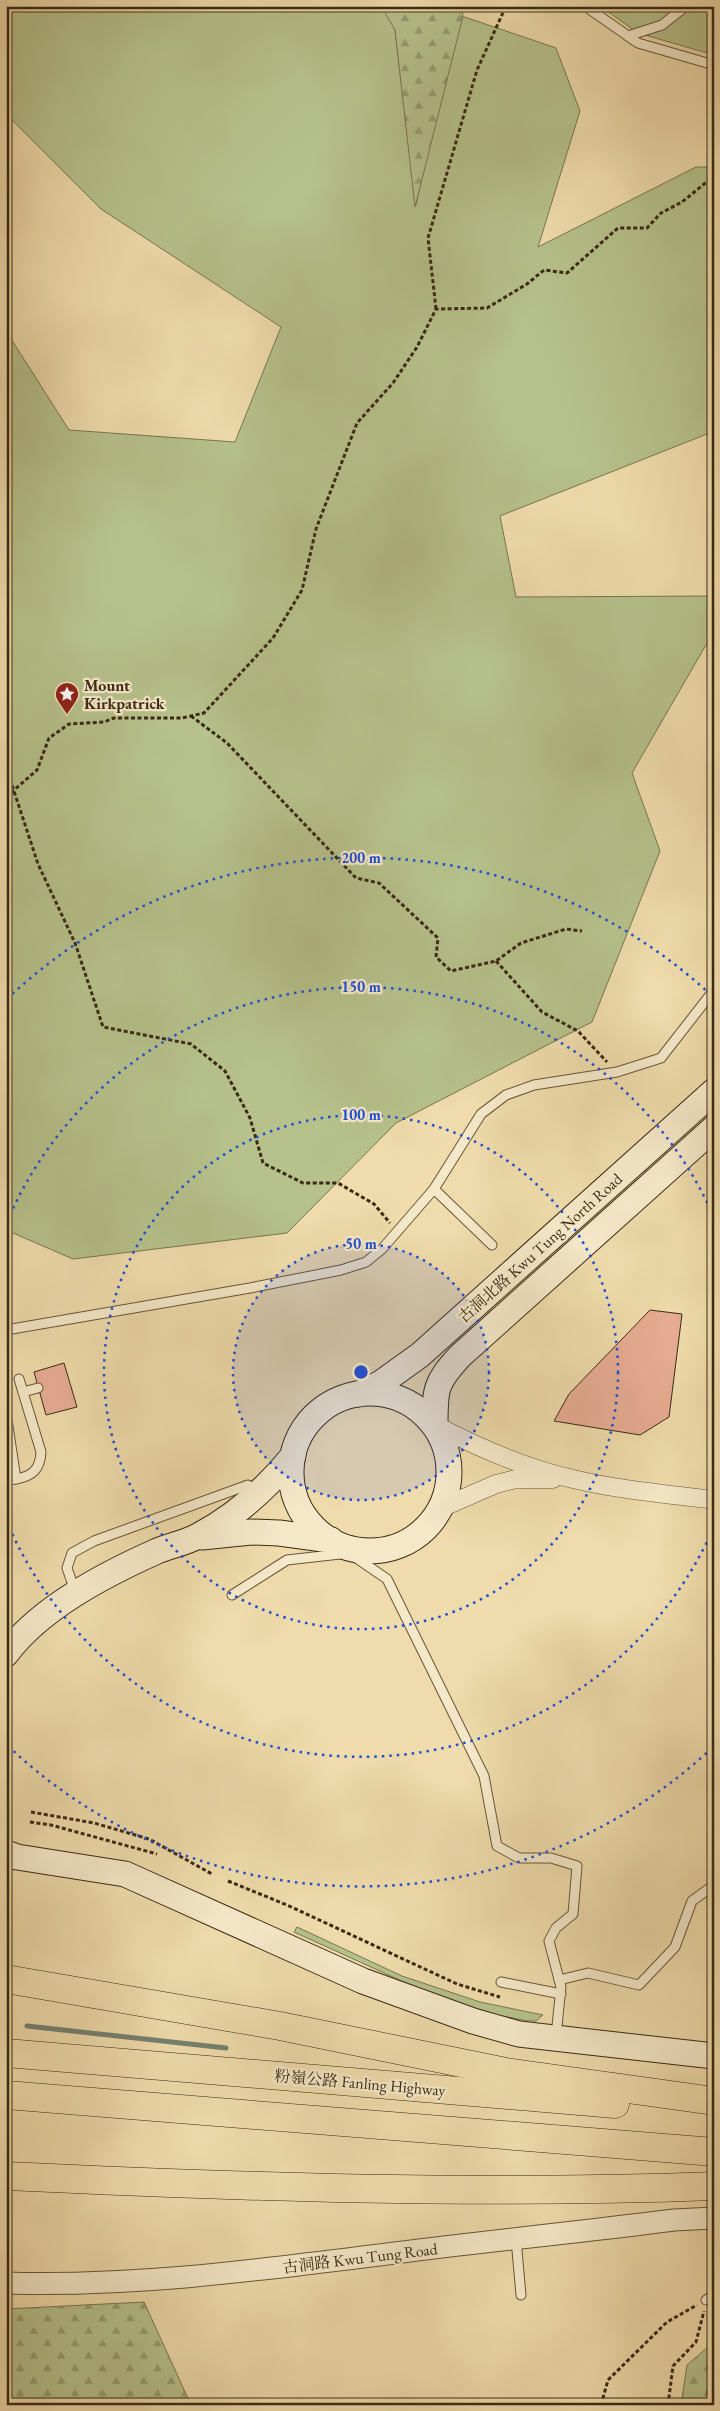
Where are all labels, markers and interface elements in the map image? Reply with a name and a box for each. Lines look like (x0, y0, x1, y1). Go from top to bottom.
place label: Mount Kirkpatrick (84, 675, 165, 714)
place icon: Mount Kirkpatrick (54, 681, 80, 715)
text: 200 m (341, 848, 381, 867)
text: 150 m (341, 977, 381, 996)
text: 100 m (341, 1105, 381, 1124)
street label: 古洞北路 Kwu Tung North Road (453, 1168, 627, 1328)
text: 50 m (345, 1234, 377, 1253)
centre of rings (352, 1363, 370, 1381)
street label: 粉嶺公路 Fanling Highway (274, 2065, 447, 2101)
street label: 古洞路 Kwu Tung Road (281, 2238, 440, 2278)

